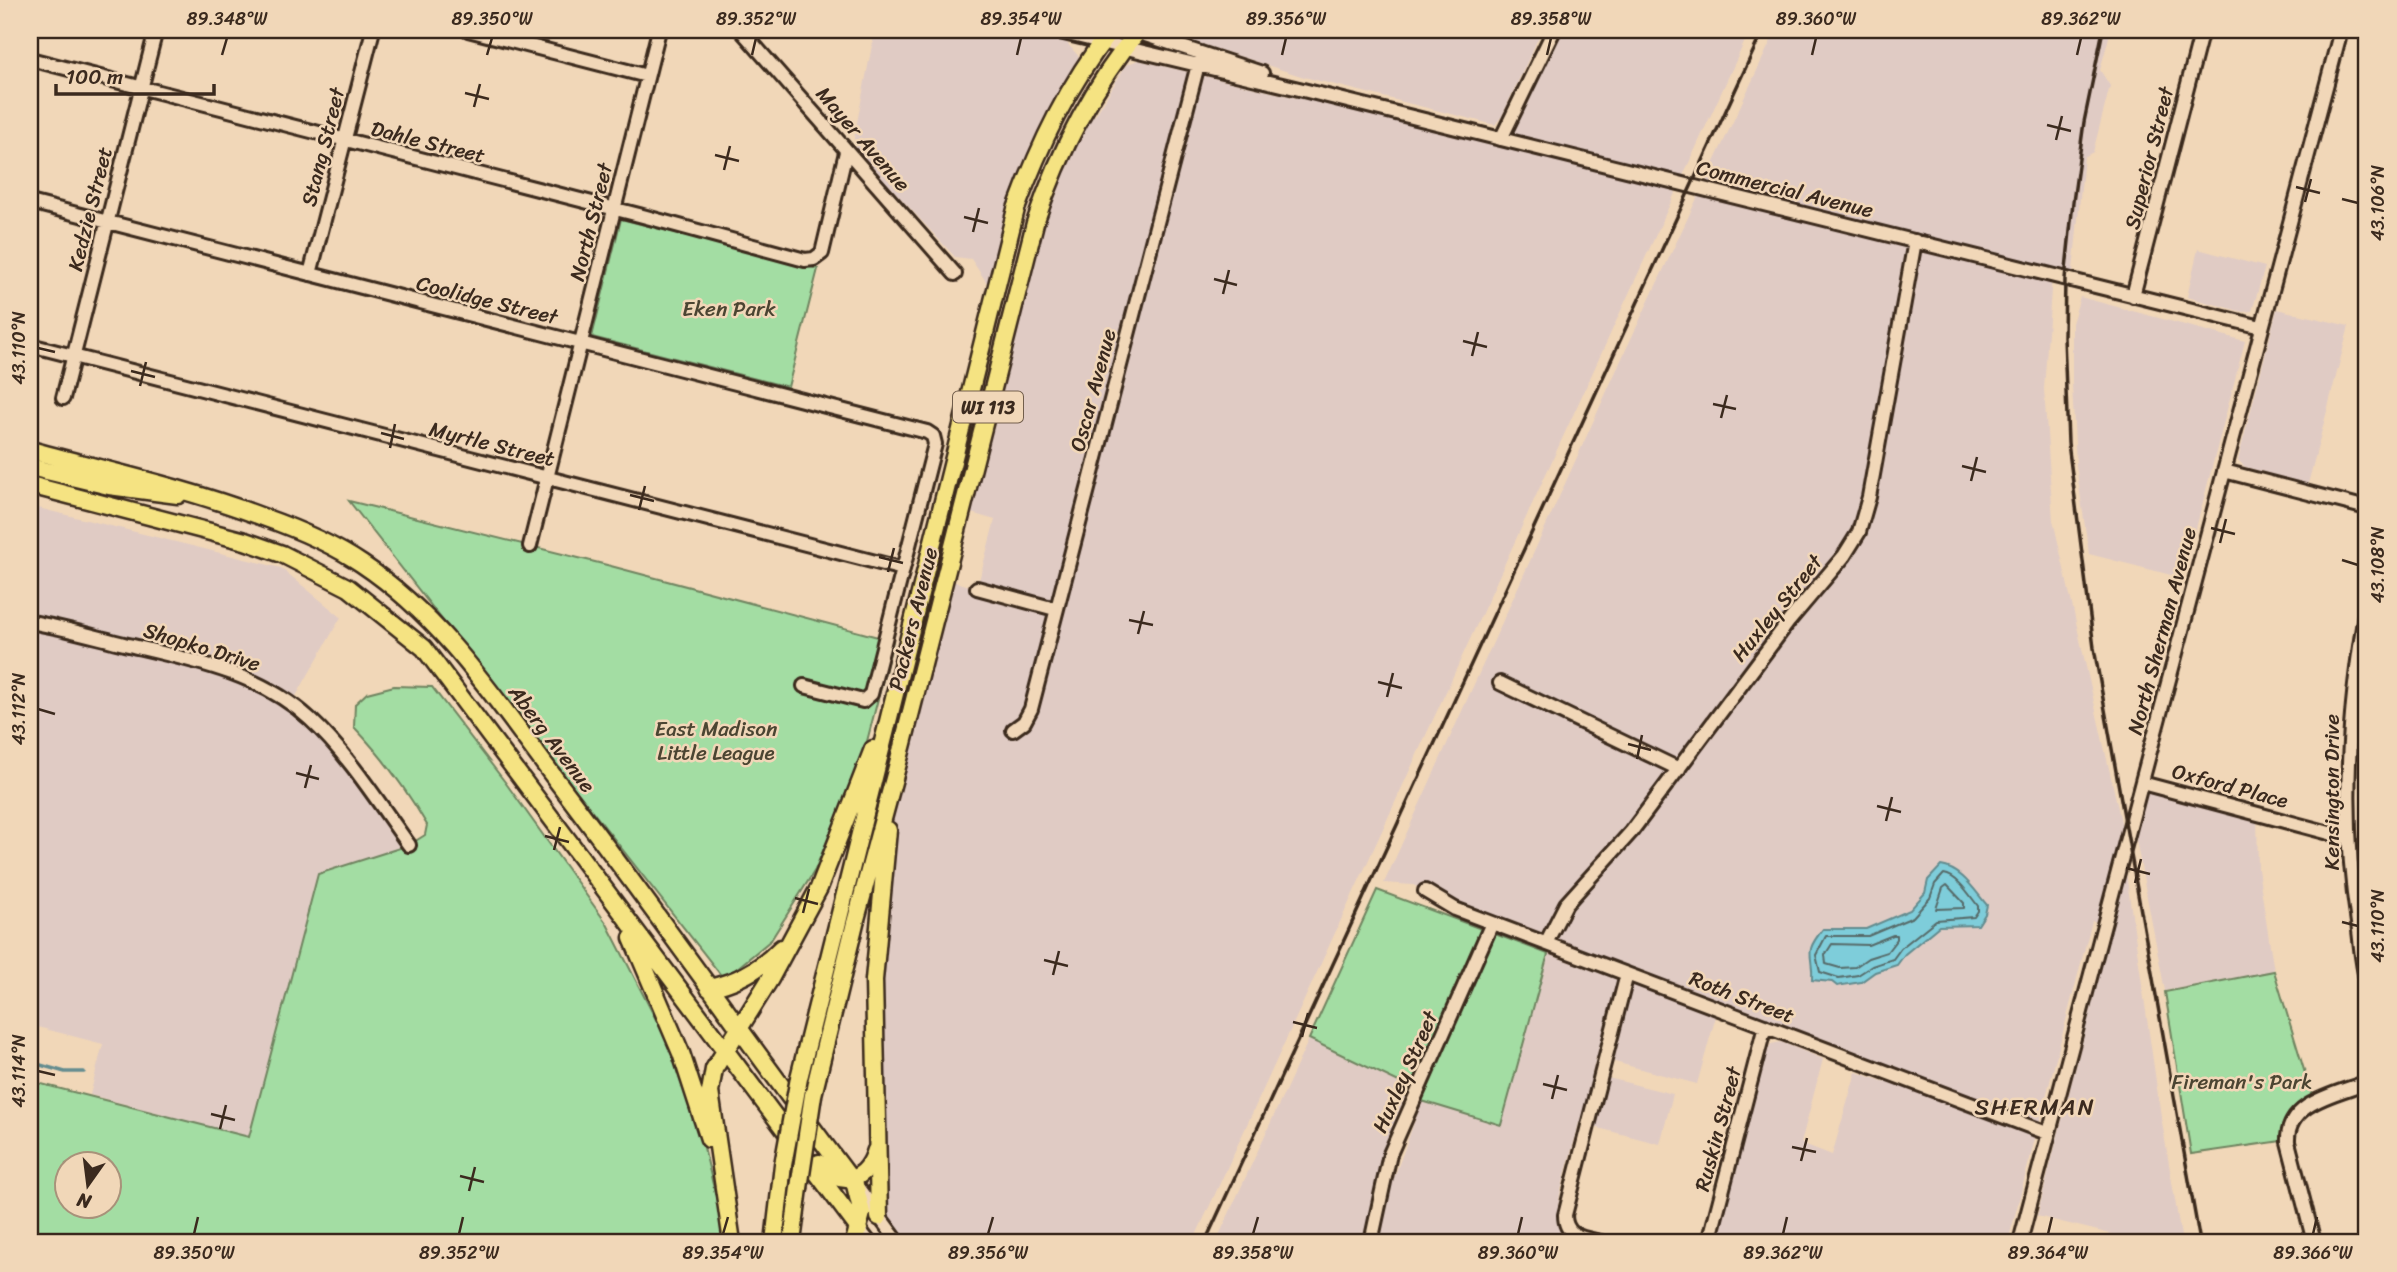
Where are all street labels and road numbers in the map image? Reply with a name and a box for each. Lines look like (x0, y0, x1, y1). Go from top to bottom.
street label: Mayer Avenue (806, 77, 920, 201)
street label: Superior Street (2113, 81, 2185, 233)
street label: Stang Street (290, 82, 356, 210)
street label: Dahle Street (367, 109, 489, 175)
street label: Kedzie Street (56, 143, 124, 275)
street label: Commercial Avenue (1692, 149, 1878, 229)
street label: North Street (558, 157, 624, 285)
street label: Coolidge Street (412, 264, 563, 336)
street label: Oscar Avenue (1058, 324, 1128, 456)
road number: WI 113 (953, 392, 1023, 422)
street label: Myrtle Street (425, 410, 559, 478)
street label: North Sherman Avenue (2116, 523, 2208, 739)
street label: Packers Avenue (877, 543, 949, 695)
street label: Huxley Street (1721, 544, 1834, 671)
street label: Shopko Drive (139, 611, 265, 683)
street label: Aberg Avenue (498, 676, 606, 802)
street label: Kensington Drive (2313, 714, 2351, 870)
street label: Oxford Place (2168, 752, 2292, 820)
street label: Roth Street (1684, 960, 1800, 1034)
street label: Huxley Street (1361, 1003, 1449, 1139)
street label: Ruskin Street (1683, 1061, 1753, 1196)

